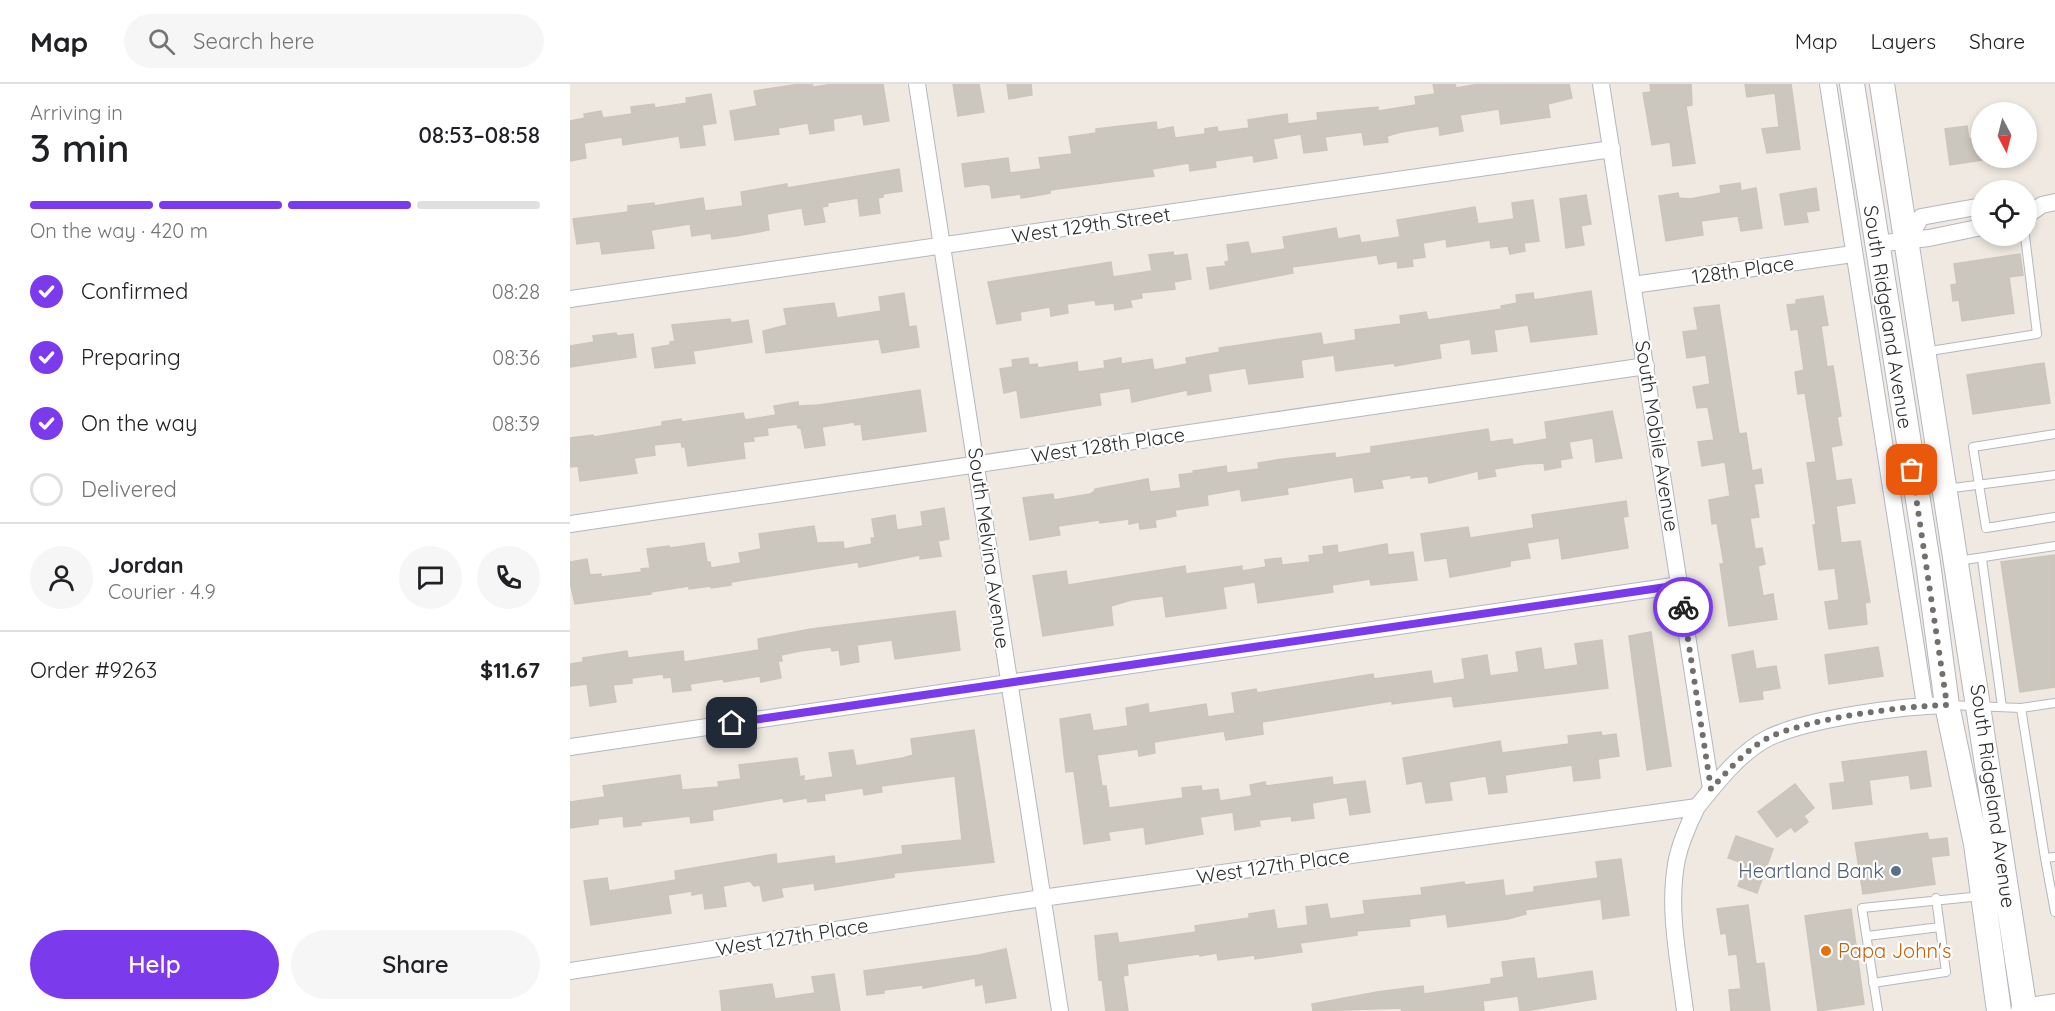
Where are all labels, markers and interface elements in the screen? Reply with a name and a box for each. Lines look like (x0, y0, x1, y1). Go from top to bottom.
search box (124, 14, 544, 68)
text: Map (30, 24, 88, 59)
icon: search (145, 25, 178, 58)
text: Search here (193, 27, 315, 55)
text: Map (1795, 28, 1838, 54)
text: Layers (1871, 28, 1936, 54)
text: Share (1969, 28, 2025, 54)
text: Arriving in (30, 100, 123, 125)
north arrow (1971, 102, 2037, 168)
map controls (1971, 102, 2037, 246)
text: 08:53–08:58 (419, 121, 540, 149)
text: 3 min (30, 123, 129, 172)
button: locate (1971, 180, 2037, 246)
street label: West 129th Street (1010, 201, 1172, 248)
street label: South Ridgeland Avenue (1858, 203, 1918, 430)
text: On the way · 420 m (30, 218, 208, 243)
street label: 128th Place (1690, 250, 1796, 289)
icon: check (30, 275, 63, 308)
text: Confirmed (81, 277, 188, 305)
text: 08:28 (492, 279, 540, 304)
street label: South Mobile Avenue (1630, 339, 1685, 533)
icon: check (30, 341, 63, 374)
text: Preparing (81, 343, 181, 371)
text: 08:36 (492, 345, 540, 370)
icon: check (30, 407, 63, 440)
text: On the way (81, 409, 197, 437)
text: 08:39 (492, 411, 540, 436)
street label: West 128th Place (1029, 421, 1186, 468)
pin (1886, 444, 1937, 495)
street label: South Melvina Avenue (963, 446, 1016, 650)
icon: bag (1895, 453, 1928, 486)
text: Delivered (81, 475, 177, 503)
button: person (30, 546, 93, 609)
button: chat (399, 546, 462, 609)
button: phone (477, 546, 540, 609)
text: Jordan (108, 551, 184, 579)
courier (1653, 577, 1713, 637)
text: Courier · 4.9 (108, 579, 216, 604)
icon: bike (1667, 591, 1700, 624)
text: Order #9263 (30, 656, 157, 684)
text: $11.67 (480, 656, 540, 684)
street label: South Ridgeland Avenue (1965, 682, 2022, 909)
pin (706, 697, 757, 748)
icon: home (715, 706, 748, 739)
street label: West 127th Place (1195, 842, 1351, 889)
place label: Heartland Bank (1738, 858, 1884, 883)
marker: Heartland Bank (1889, 864, 1903, 878)
street label: West 127th Place (714, 912, 870, 961)
button: Help (30, 930, 279, 999)
button: Share (291, 930, 540, 999)
place label: Papa John's (1838, 938, 1951, 963)
marker: Papa John's (1819, 944, 1833, 958)

